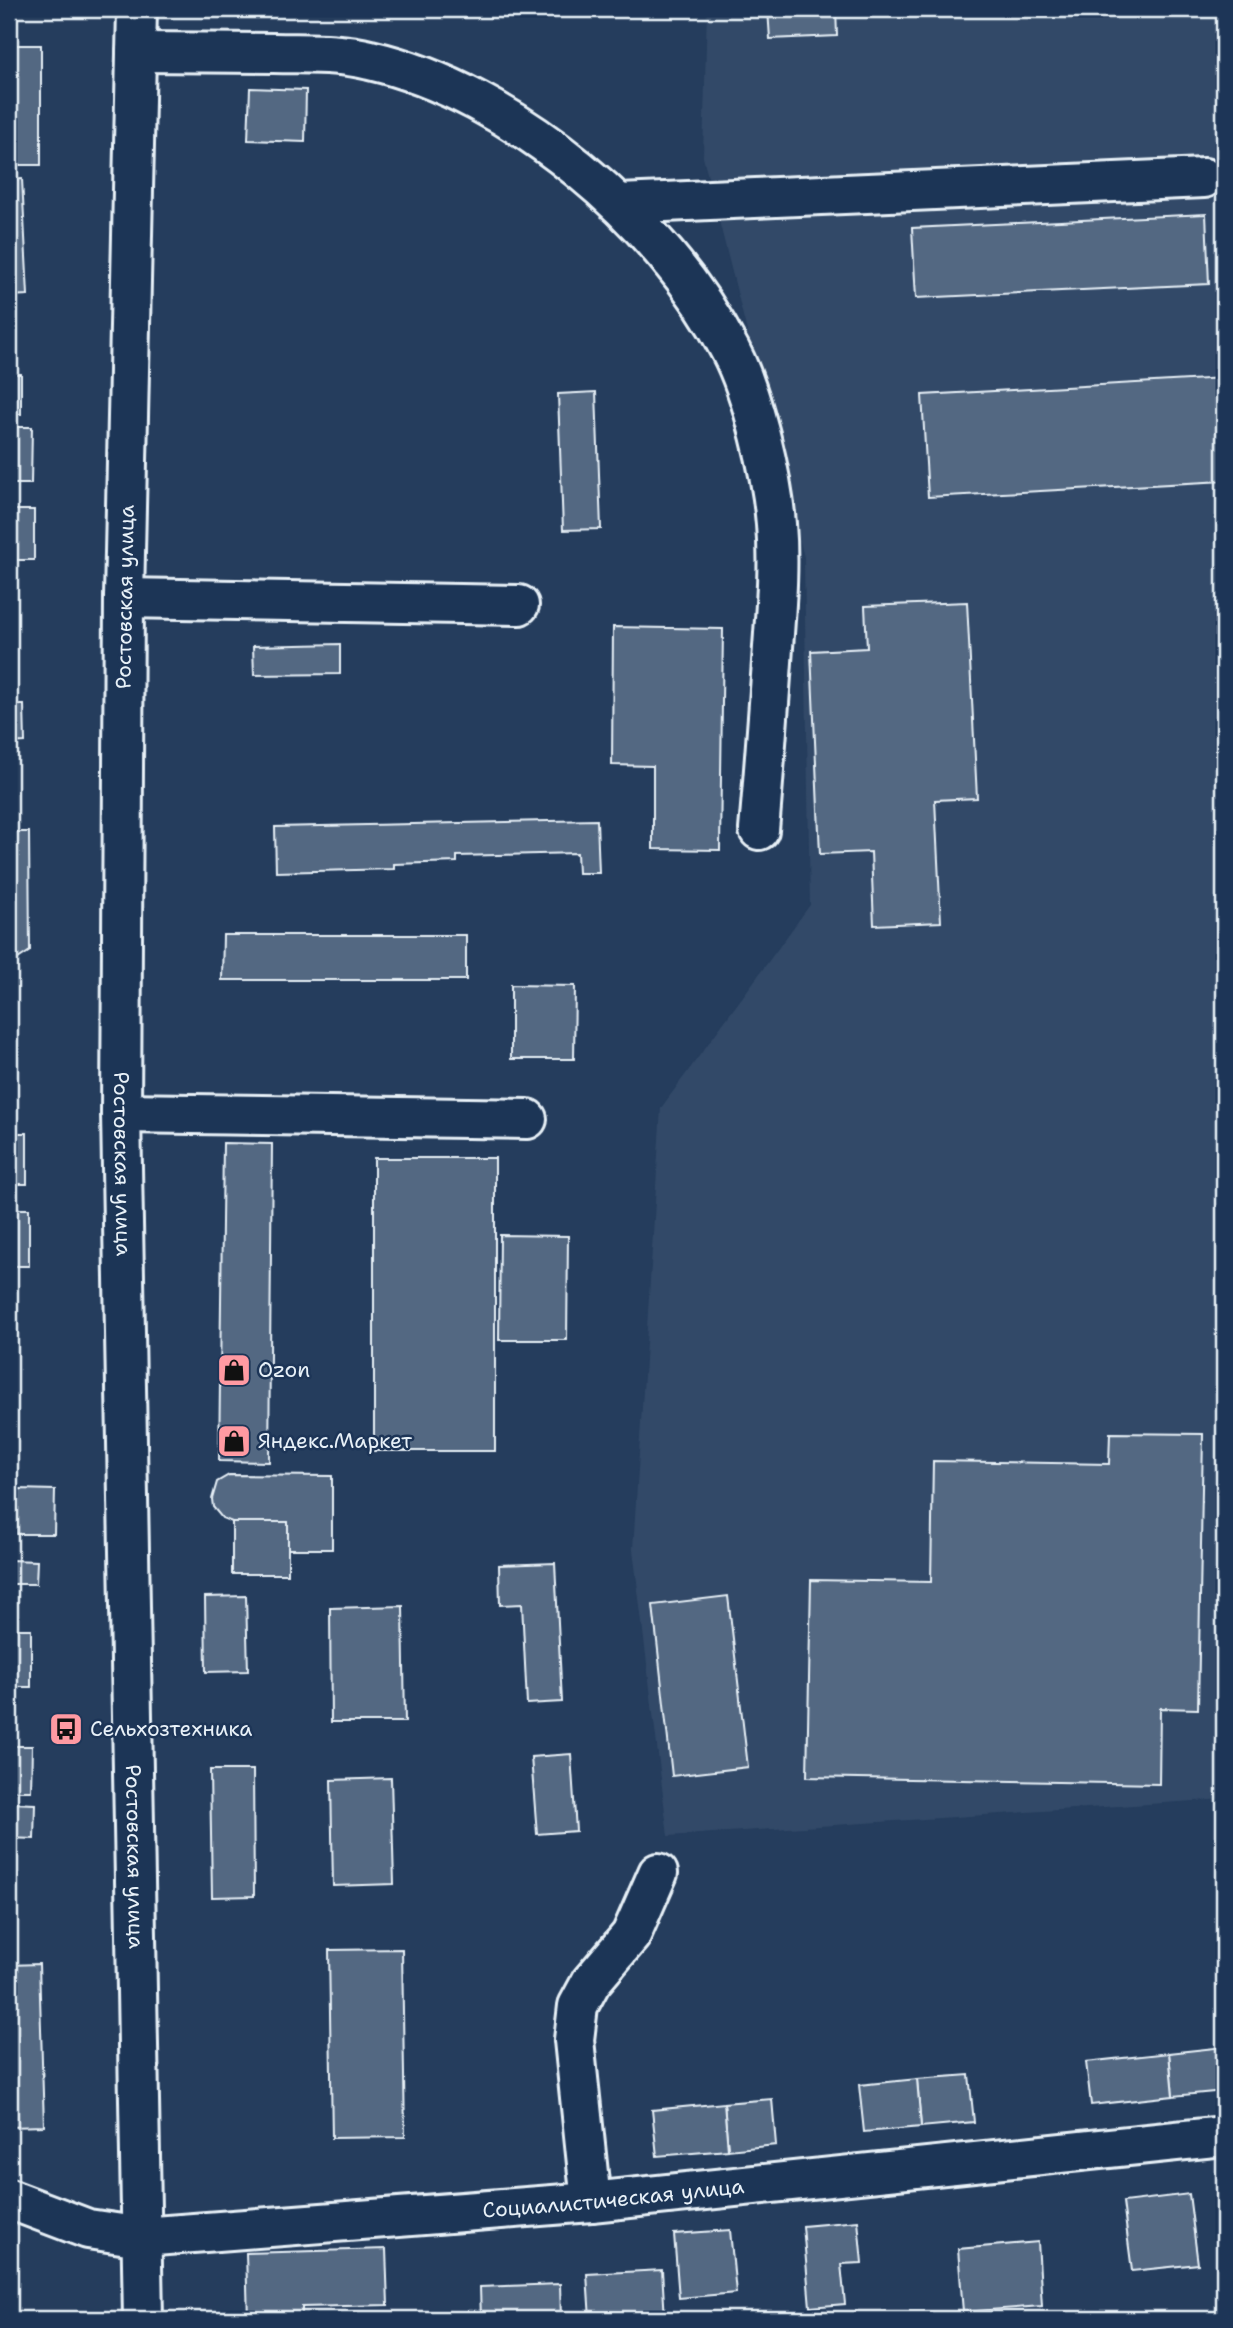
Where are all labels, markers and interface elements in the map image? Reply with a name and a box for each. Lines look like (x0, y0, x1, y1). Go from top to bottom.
street label: Ростовская улица (109, 505, 141, 689)
street label: Ростовская улица (107, 1071, 138, 1256)
shop icon: Ozon (215, 1351, 253, 1389)
place label: Ozon (258, 1356, 310, 1384)
shop icon: Яндекс.Маркет (215, 1422, 253, 1460)
place label: Яндекс.Маркет (258, 1427, 412, 1455)
bus stop icon: Сельхозтехника (47, 1710, 85, 1748)
place label: Сельхозтехника (90, 1715, 252, 1743)
street label: Ростовская улица (119, 1764, 150, 1949)
street label: Социалистическая улица (481, 2172, 745, 2224)

